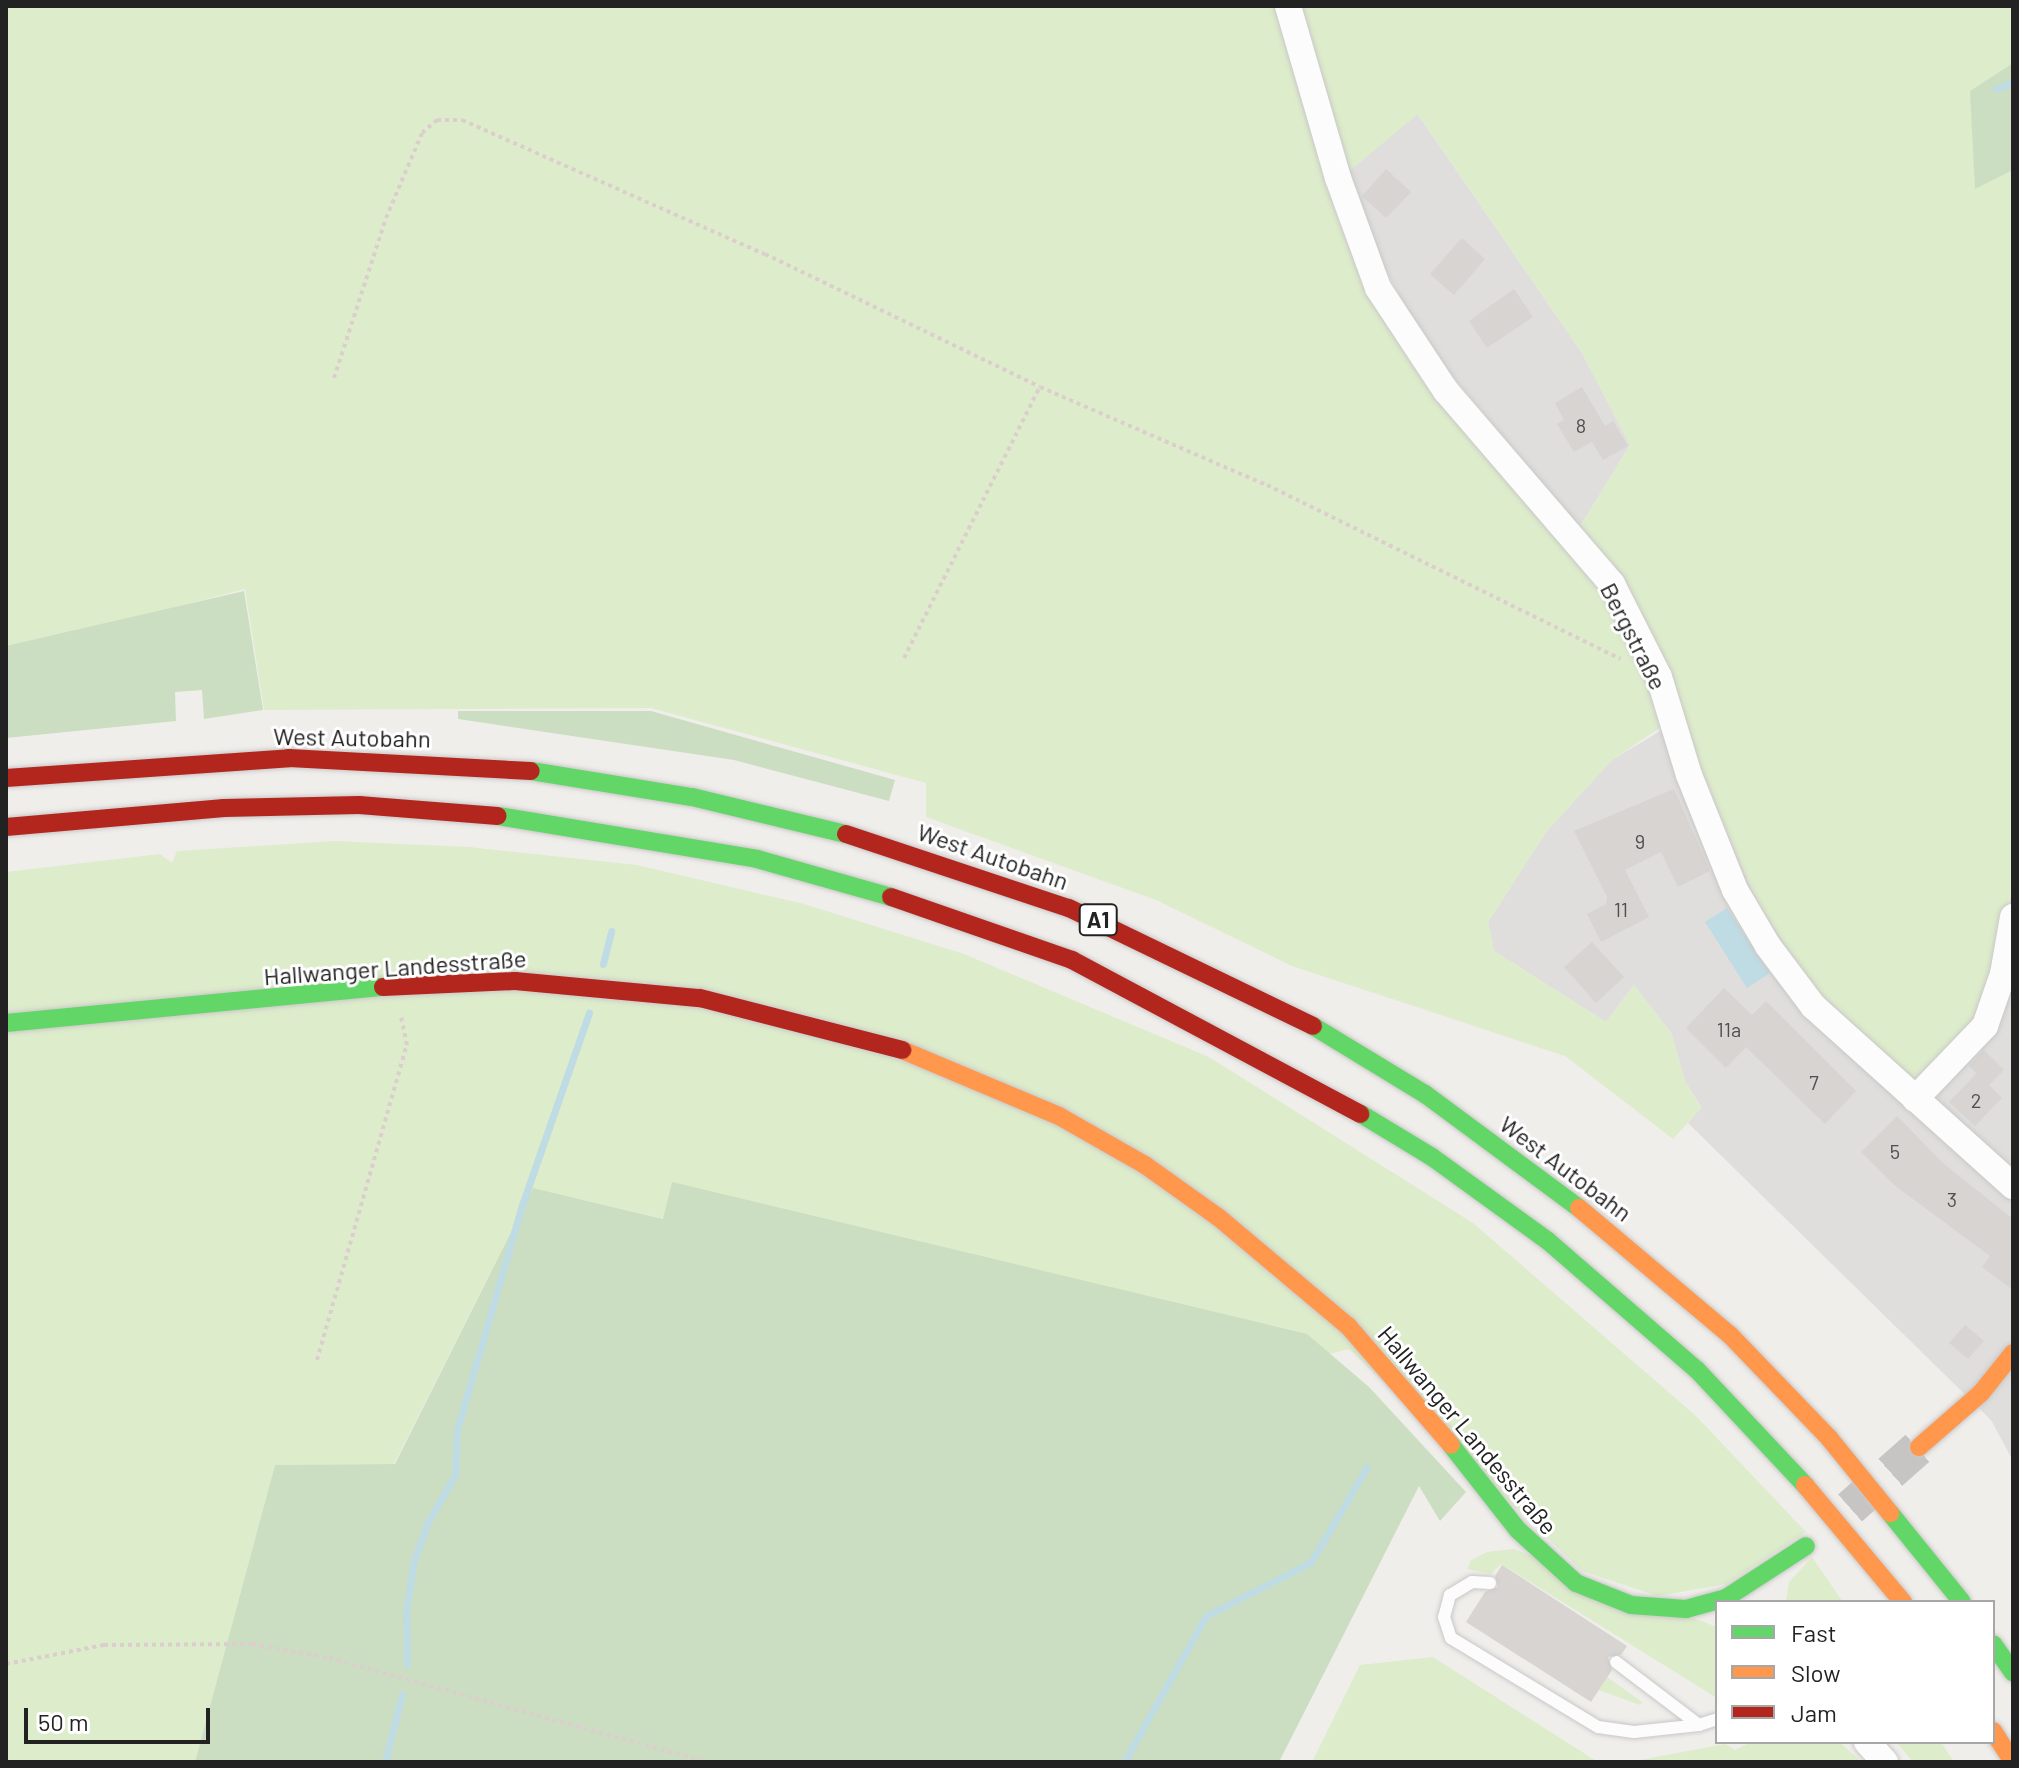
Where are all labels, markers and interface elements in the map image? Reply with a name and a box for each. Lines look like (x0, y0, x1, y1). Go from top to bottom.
house number: 8 (1576, 413, 1586, 437)
street label: Bergstraße (1595, 578, 1673, 694)
street label: West Autobahn (273, 721, 431, 753)
street label: West Autobahn (914, 817, 1072, 895)
house number: 9 (1635, 829, 1645, 853)
house number: 11 (1614, 897, 1628, 921)
road number: A1 (1078, 902, 1118, 938)
street label: Hallwanger Landesstraße (263, 943, 527, 991)
house number: 11a (1717, 1017, 1741, 1041)
house number: 7 (1809, 1070, 1819, 1094)
house number: 2 (1971, 1088, 1981, 1112)
street label: West Autobahn (1494, 1109, 1638, 1227)
house number: 5 (1890, 1139, 1900, 1163)
house number: 3 (1947, 1187, 1957, 1211)
street label: Hallwanger Landesstraße (1372, 1320, 1564, 1540)
legend (1715, 1600, 1995, 1744)
text: Fast (1791, 1618, 1836, 1647)
text: Slow (1791, 1658, 1840, 1687)
scale bar (28, 1692, 214, 1742)
text: Jam (1791, 1698, 1837, 1727)
text: 50 m (38, 1707, 89, 1736)

